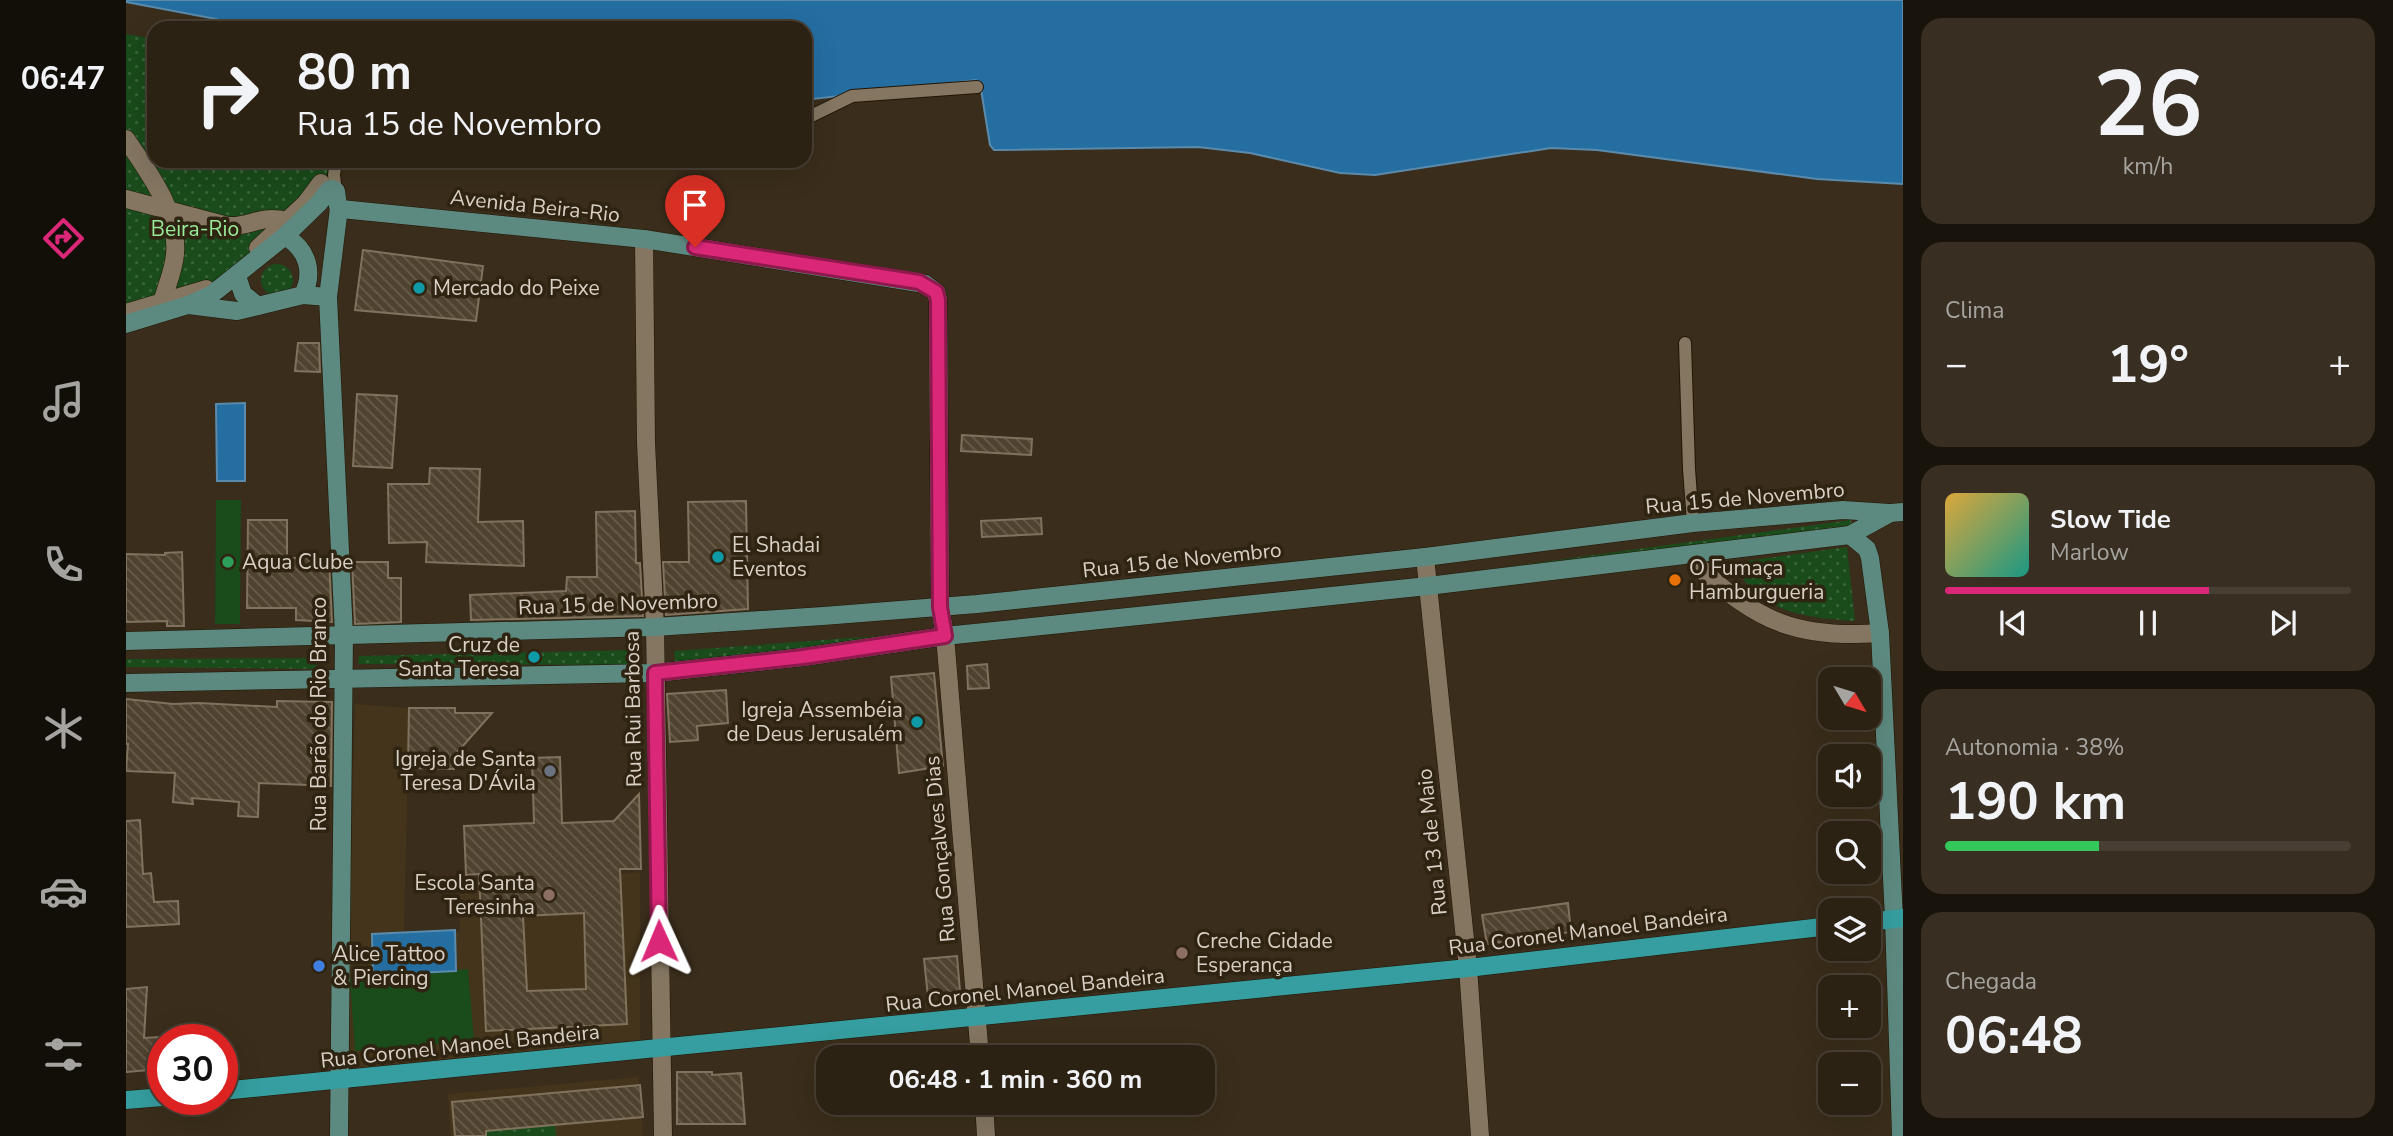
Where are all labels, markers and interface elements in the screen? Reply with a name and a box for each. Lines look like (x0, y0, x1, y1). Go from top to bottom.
text: 80 m (297, 39, 412, 106)
text: 26 (2093, 43, 2203, 167)
icon: right (182, 49, 273, 140)
text: 06:47 (21, 57, 105, 100)
text: Rua 15 de Novembro (297, 103, 602, 146)
text: km/h (2123, 151, 2173, 182)
pin (665, 175, 725, 247)
street label: Avenida Beira-Rio (449, 183, 621, 229)
icon: arrive (676, 186, 714, 224)
icon: directions (39, 214, 88, 263)
park label: Beira-Rio (151, 215, 239, 243)
place label: Mercado do Peixe (433, 274, 600, 302)
marker: Mercado do Peixe (411, 280, 427, 296)
text: Clima (1945, 295, 2005, 326)
text: 19° (2107, 329, 2189, 400)
text: − (1945, 339, 1968, 390)
text: + (2328, 339, 2351, 390)
icon: music (39, 377, 88, 426)
street label: Rua 15 de Novembro (1644, 475, 1846, 521)
text: Slow Tide (2050, 502, 2171, 537)
place label: El Shadai Eventos (732, 531, 820, 583)
street label: Rua 15 de Novembro (1081, 536, 1283, 584)
text: Marlow (2050, 537, 2129, 568)
icon: phone (39, 540, 88, 589)
place label: Aqua Clube (242, 548, 353, 576)
marker: El Shadai Eventos (710, 549, 726, 565)
marker: Aqua Clube (220, 554, 236, 570)
place label: O Fumaça Hamburgueria (1689, 554, 1824, 606)
marker: O Fumaça Hamburgueria (1667, 572, 1683, 588)
street label: Rua 15 de Novembro (518, 587, 718, 621)
street label: Rua Barão do Rio Branco (305, 597, 333, 831)
icon: previous (1994, 604, 2032, 642)
icon: pause (2129, 604, 2167, 642)
icon: next (2264, 604, 2302, 642)
place label: Cruz de Santa Teresa (398, 631, 520, 683)
street label: Rua Rui Barbosa (618, 631, 648, 787)
marker: Cruz de Santa Teresa (526, 649, 542, 665)
north arrow (1818, 667, 1881, 730)
map controls (1818, 667, 1881, 1115)
place label: Igreja Assembéia de Deus Jerusalém (726, 696, 903, 748)
icon: climate (39, 704, 88, 753)
marker: Igreja Assembéia de Deus Jerusalém (909, 714, 925, 730)
text: Autonomia · 38% (1945, 732, 2125, 763)
button: sound (1818, 744, 1881, 807)
place label: Igreja de Santa Teresa D'Ávila (395, 745, 536, 797)
street label: Rua Gonçalves Dias (918, 755, 962, 943)
marker: Igreja de Santa Teresa D'Ávila (542, 763, 558, 779)
text: 190 km (1945, 766, 2126, 837)
street label: Rua 13 de Maio (1410, 767, 1454, 917)
button: search (1818, 821, 1881, 884)
icon: car (39, 867, 88, 916)
place label: Escola Santa Teresinha (414, 869, 535, 921)
marker: Escola Santa Teresinha (541, 887, 557, 903)
button: layers (1818, 898, 1881, 961)
street label: Rua Coronel Manoel Bandeira (1447, 900, 1729, 962)
position arrow (622, 904, 696, 978)
place label: Creche Cidade Esperança (1196, 927, 1333, 979)
place label: Alice Tattoo & Piercing (333, 940, 445, 992)
marker: Creche Cidade Esperança (1174, 945, 1190, 961)
marker: Alice Tattoo & Piercing (311, 958, 327, 974)
street label: Rua Coronel Manoel Bandeira (884, 961, 1166, 1019)
text: Chegada (1945, 966, 2037, 997)
button: + (1818, 975, 1881, 1038)
text: 06:48 (1945, 1000, 2083, 1071)
street label: Rua Coronel Manoel Bandeira (319, 1017, 601, 1075)
speed limit sign: 30 (147, 1024, 238, 1115)
icon: filters (39, 1030, 88, 1079)
button: − (1818, 1052, 1881, 1115)
text: 06:48 · 1 min · 360 m (889, 1062, 1142, 1097)

